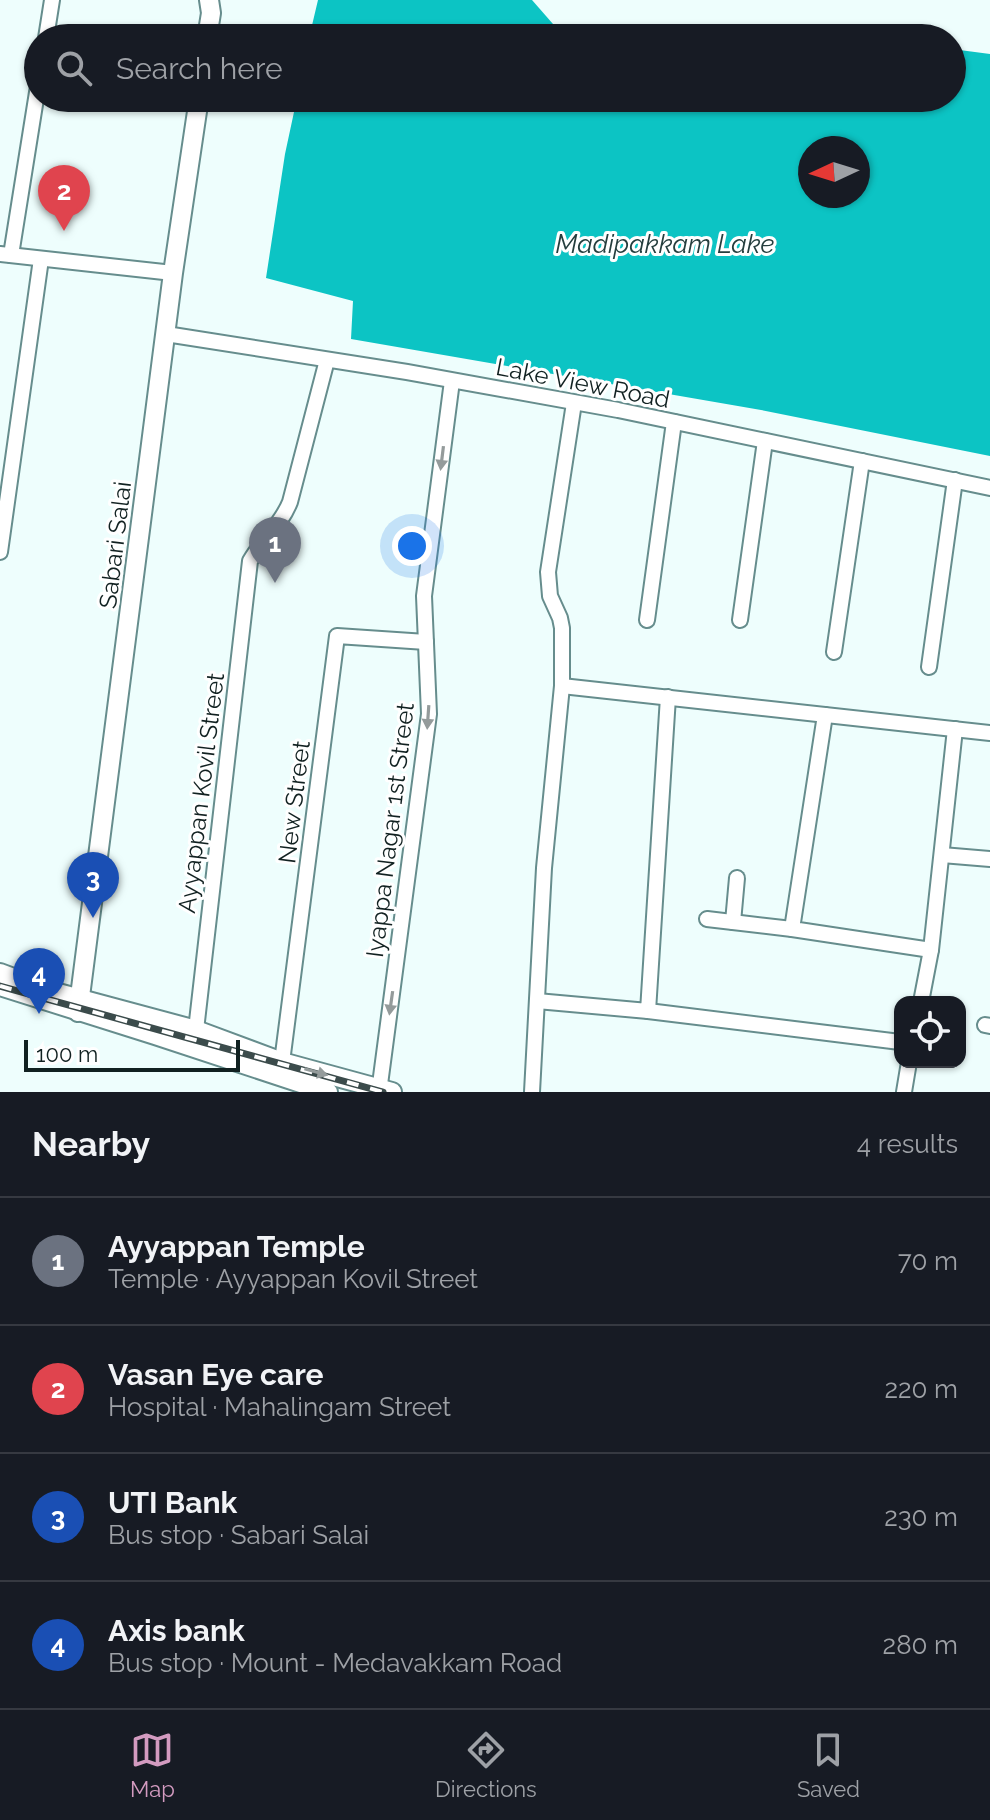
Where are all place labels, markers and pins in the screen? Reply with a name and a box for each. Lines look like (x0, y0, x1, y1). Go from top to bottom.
pin: 2 (38, 165, 90, 231)
pin: 1 (249, 517, 301, 583)
pin: 3 (67, 852, 119, 918)
pin: 4 (13, 948, 65, 1014)

